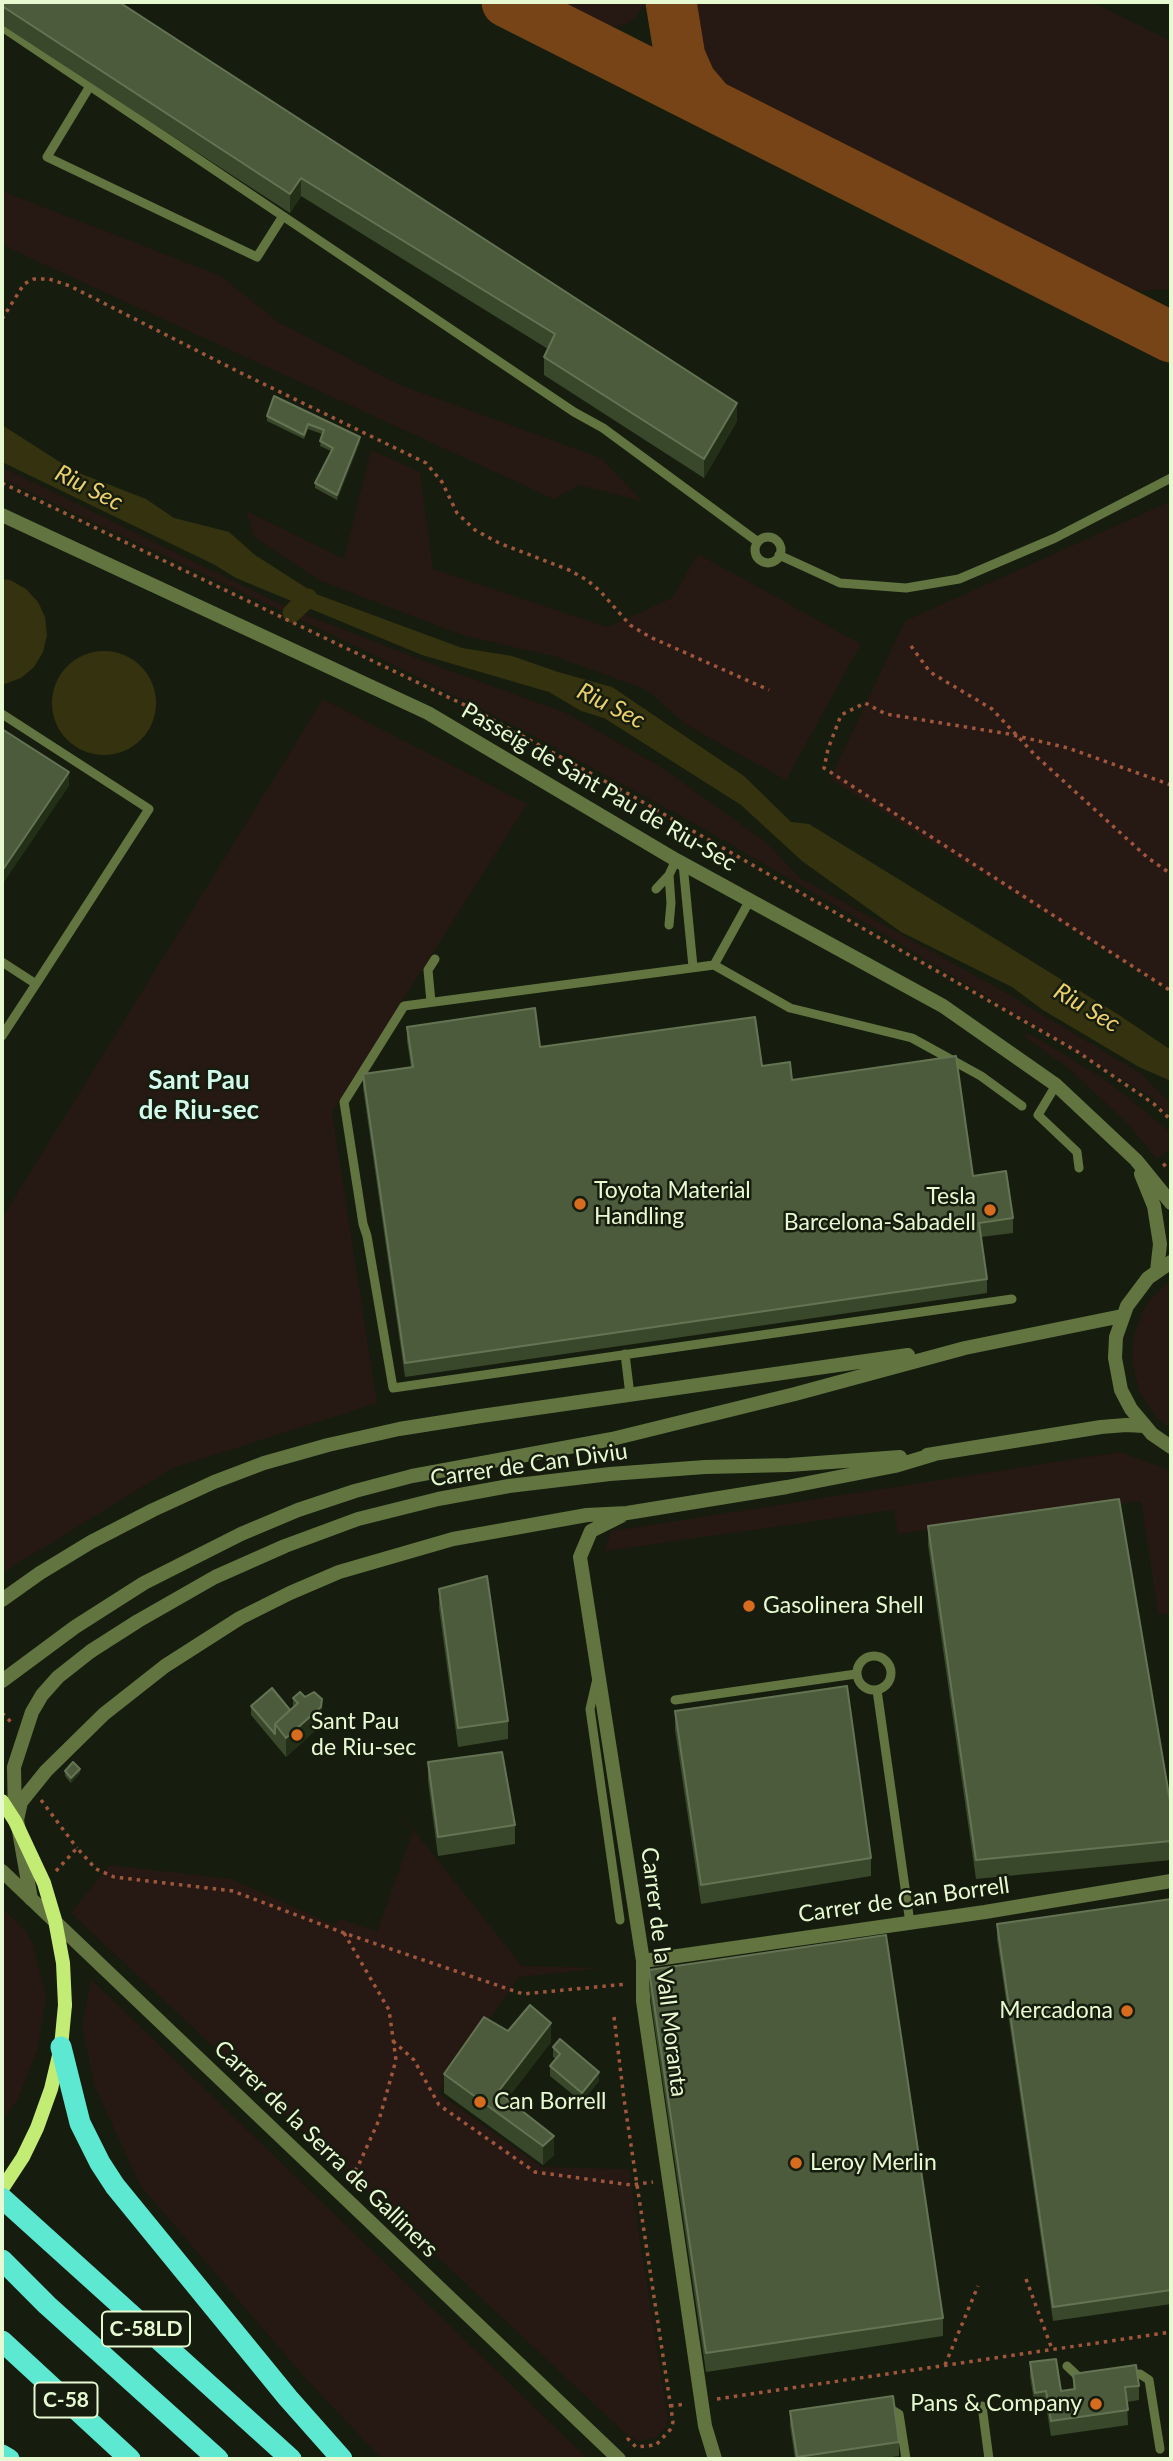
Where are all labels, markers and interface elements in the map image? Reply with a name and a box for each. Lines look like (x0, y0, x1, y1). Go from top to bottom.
water label: Riu Sec (50, 459, 128, 517)
water label: Riu Sec (572, 677, 650, 735)
street label: Passeig de Sant Pau de Riu-Sec (457, 697, 741, 877)
water label: Riu Sec (1049, 977, 1125, 1039)
district label: Sant Pau de Riu-sec (139, 1065, 259, 1126)
place label: Toyota Material Handling (594, 1177, 751, 1231)
place label: Tesla Barcelona-Sabadell (784, 1183, 976, 1237)
marker: Toyota Material Handling (572, 1196, 588, 1212)
marker: Tesla Barcelona-Sabadell (982, 1202, 998, 1218)
street label: Carrer de Can Diviu (429, 1437, 629, 1493)
place label: Gasolinera Shell (763, 1592, 924, 1620)
marker: Gasolinera Shell (741, 1598, 757, 1614)
place label: Sant Pau de Riu-sec (311, 1708, 416, 1762)
marker: Sant Pau de Riu-sec (289, 1727, 305, 1743)
street label: Carrer de la Vall Moranta (635, 1846, 693, 2098)
street label: Carrer de Can Borrell (797, 1872, 1011, 1928)
place label: Mercadona (999, 1997, 1113, 2025)
marker: Mercadona (1119, 2003, 1135, 2019)
street label: Carrer de la Serra de Galliners (208, 2035, 444, 2263)
place label: Can Borrell (494, 2088, 607, 2116)
marker: Can Borrell (472, 2094, 488, 2110)
place label: Leroy Merlin (810, 2149, 937, 2177)
marker: Leroy Merlin (788, 2155, 804, 2171)
road number: C-58LD (102, 2312, 190, 2346)
road number: C-58 (34, 2382, 98, 2418)
place label: Pans & Company (910, 2390, 1082, 2418)
marker: Pans & Company (1088, 2396, 1104, 2412)

